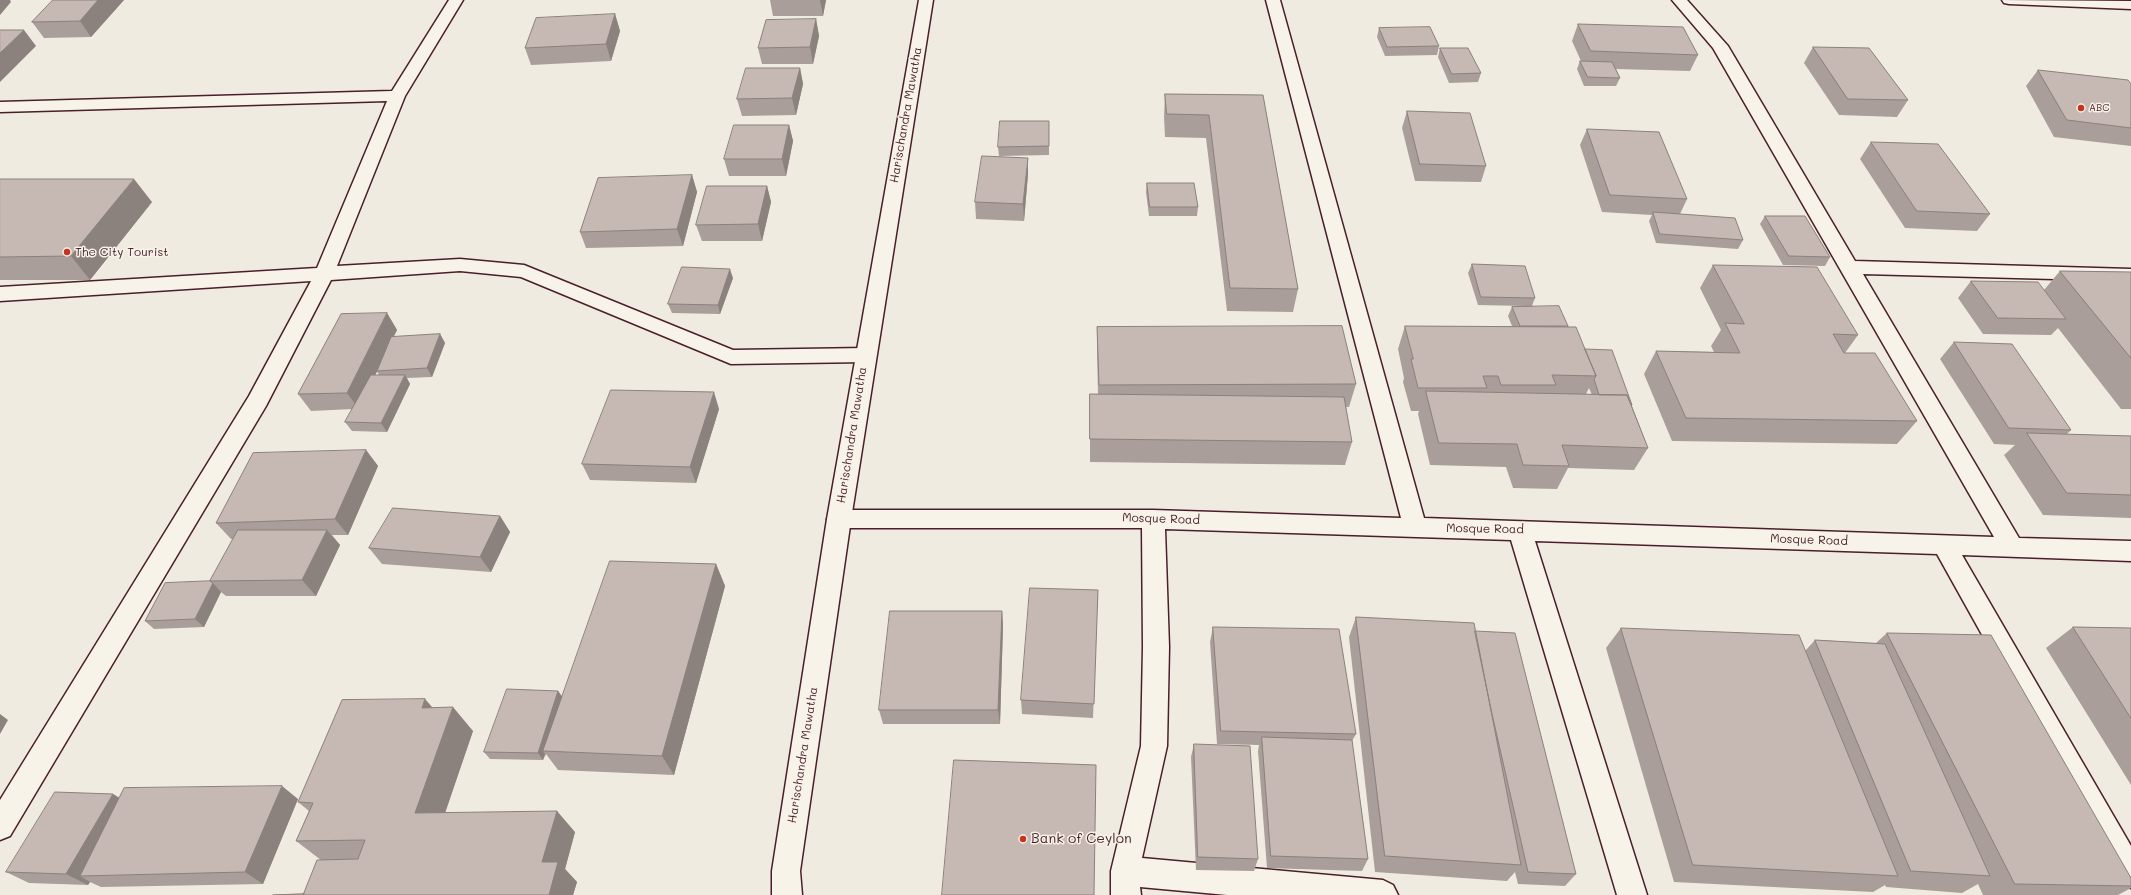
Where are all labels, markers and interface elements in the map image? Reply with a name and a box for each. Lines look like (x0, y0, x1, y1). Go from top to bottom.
street label: Harischandra Mawatha (887, 46, 925, 184)
place label: ABC (2089, 102, 2109, 114)
marker: ABC (2076, 103, 2086, 113)
place label: The City Tourist (75, 245, 169, 259)
marker: The City Tourist (62, 247, 72, 257)
street label: Harischandra Mawatha (834, 366, 870, 504)
street label: Mosque Road (1122, 510, 1200, 528)
street label: Mosque Road (1446, 521, 1524, 537)
street label: Mosque Road (1770, 531, 1848, 549)
street label: Harischandra Mawatha (785, 686, 821, 824)
place label: Bank of Ceylon (1031, 831, 1132, 847)
marker: Bank of Ceylon (1018, 834, 1028, 844)

